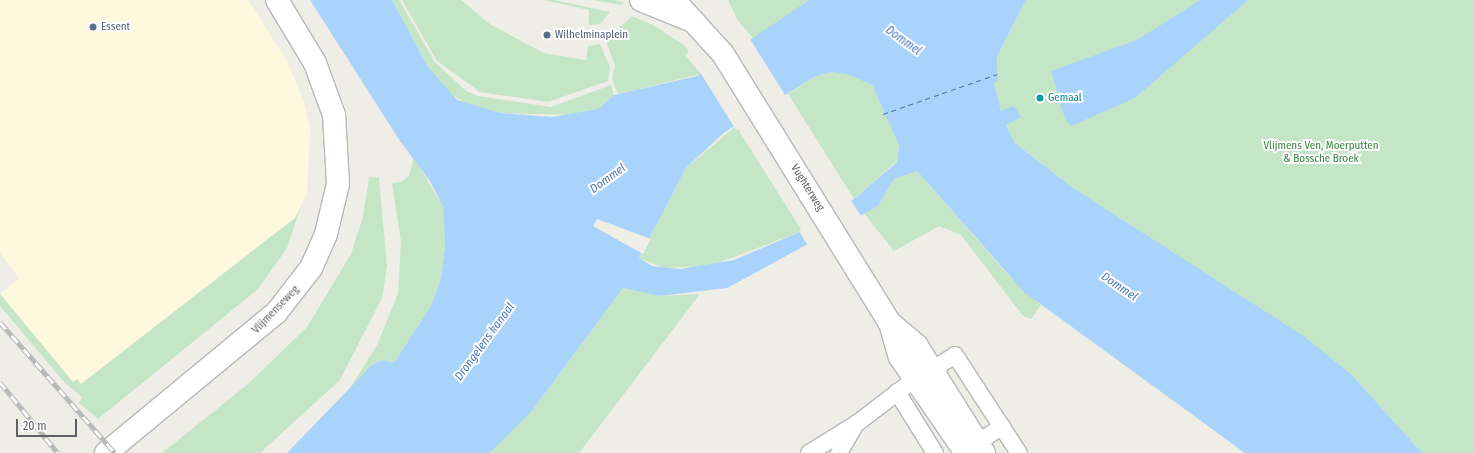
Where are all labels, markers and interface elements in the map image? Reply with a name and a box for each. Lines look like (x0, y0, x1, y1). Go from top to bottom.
place label: Essent (101, 20, 130, 34)
marker: Essent (88, 22, 98, 32)
water label: Dommel (882, 23, 924, 59)
place label: Wilhelminaplein (555, 28, 628, 42)
marker: Wilhelminaplein (542, 30, 552, 40)
place label: Gemaal (1048, 91, 1082, 105)
marker: Gemaal (1035, 93, 1045, 103)
park label: Vlijmens Ven, Moerputten & Bossche Broek (1263, 140, 1379, 166)
water label: Dommel (587, 161, 629, 197)
street label: Vughterweg (787, 162, 827, 214)
water label: Dommel (1098, 270, 1140, 304)
street label: Vlijmenseweg (250, 283, 302, 337)
water label: Drongelens kanaal (452, 300, 518, 384)
scale bar (18, 411, 79, 437)
text: 20 m (23, 419, 47, 433)

